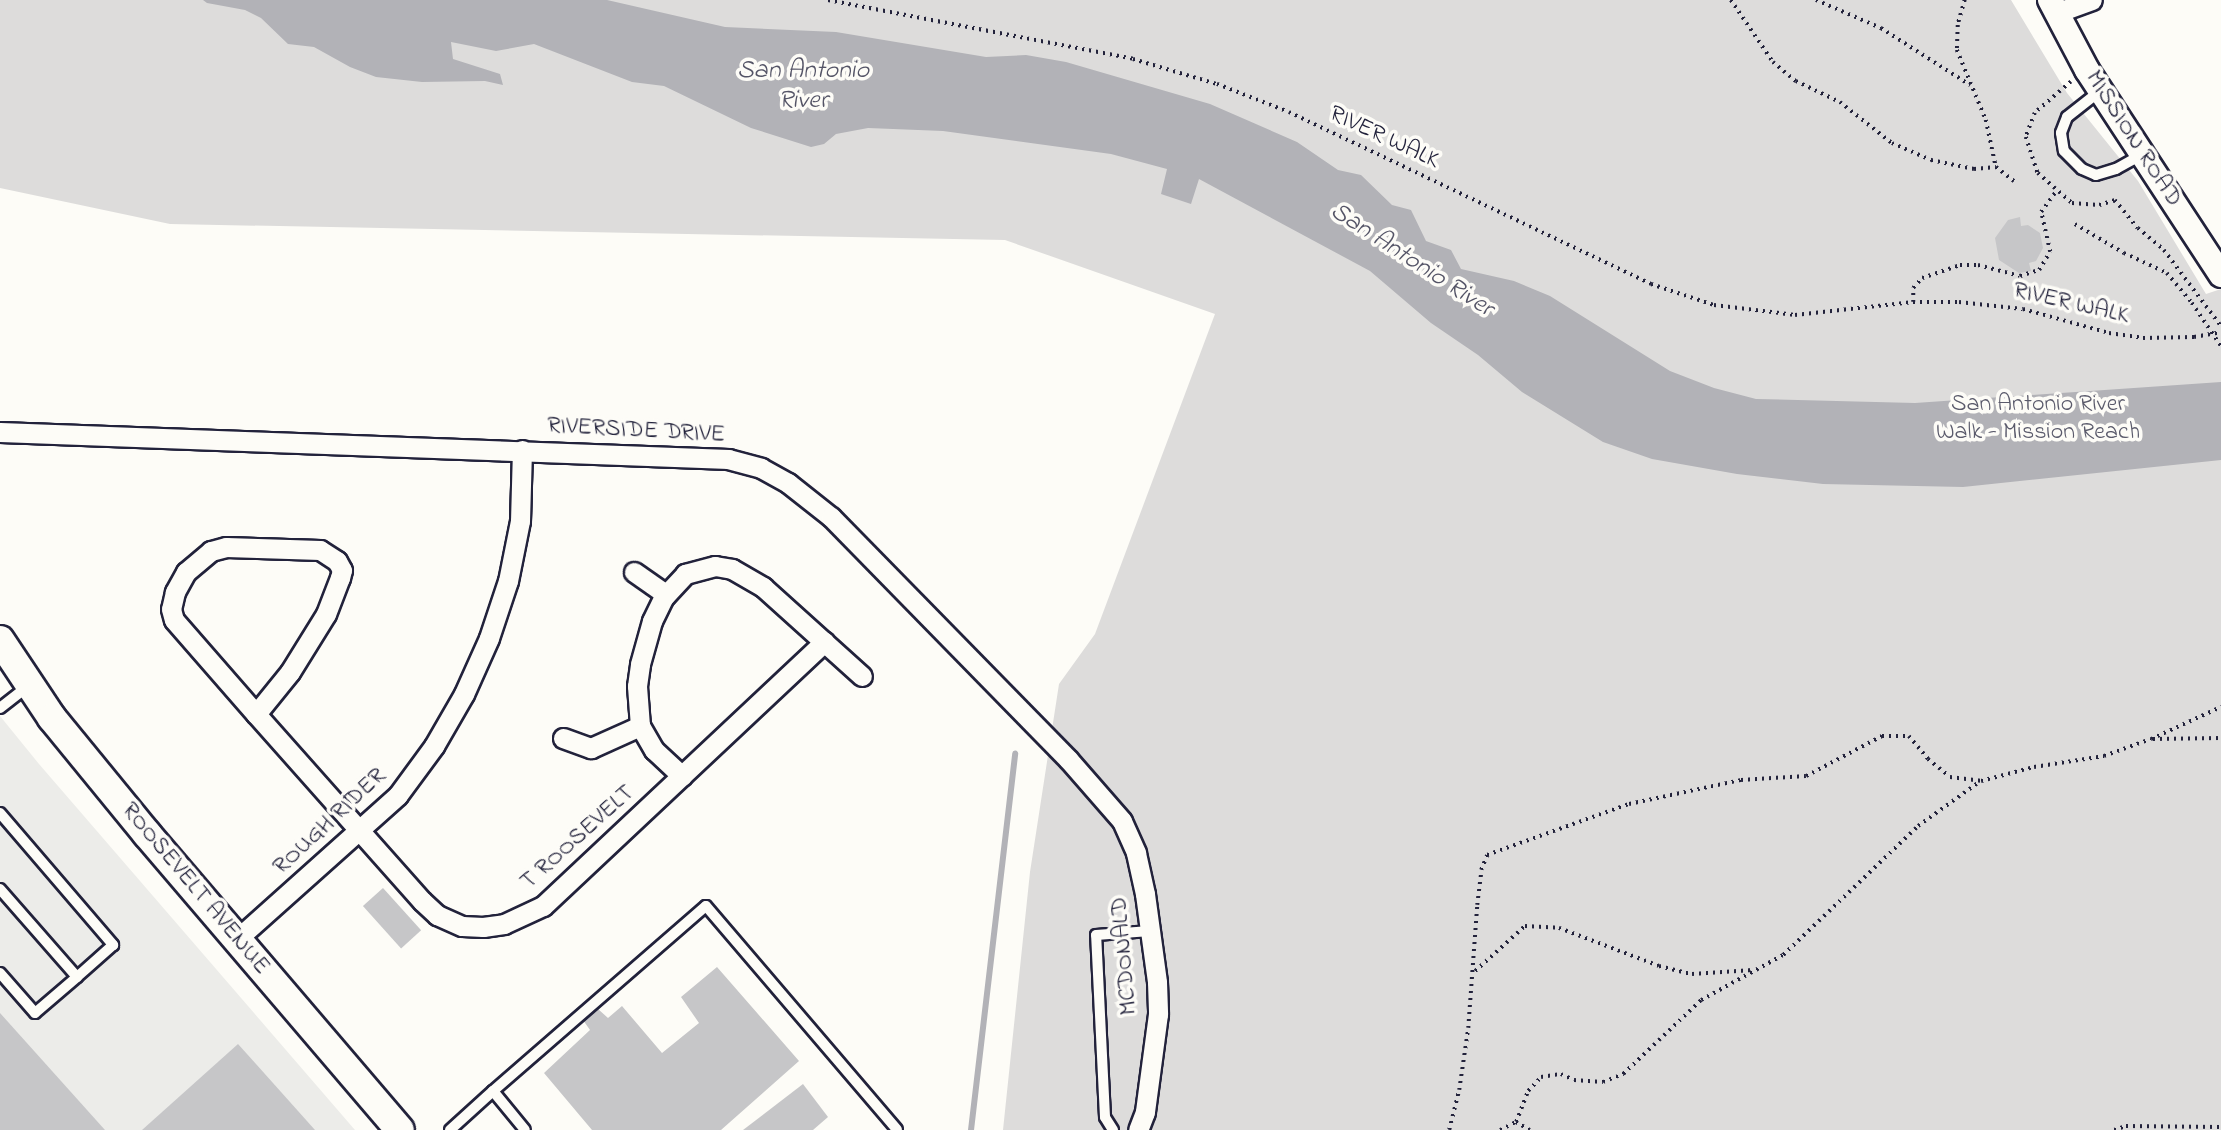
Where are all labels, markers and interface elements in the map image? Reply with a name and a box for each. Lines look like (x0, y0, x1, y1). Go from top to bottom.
water label: San Antonio River (737, 56, 869, 118)
street label: MISSION ROAD (2078, 66, 2188, 212)
street label: RIVER WALK (1324, 100, 1444, 176)
water label: San Antonio River (1324, 197, 1498, 325)
street label: RIVER WALK (2010, 277, 2132, 331)
park label: San Antonio River Walk - Mission Reach (1936, 391, 2140, 447)
street label: RIVERSIDE DRIVE (546, 412, 726, 450)
street label: ROUGH RIDER (268, 762, 392, 882)
street label: T ROOSEVELT (515, 779, 641, 897)
street label: ROOSEVELT AVENUE (115, 797, 275, 981)
street label: MCDONALD (1105, 896, 1145, 1016)

